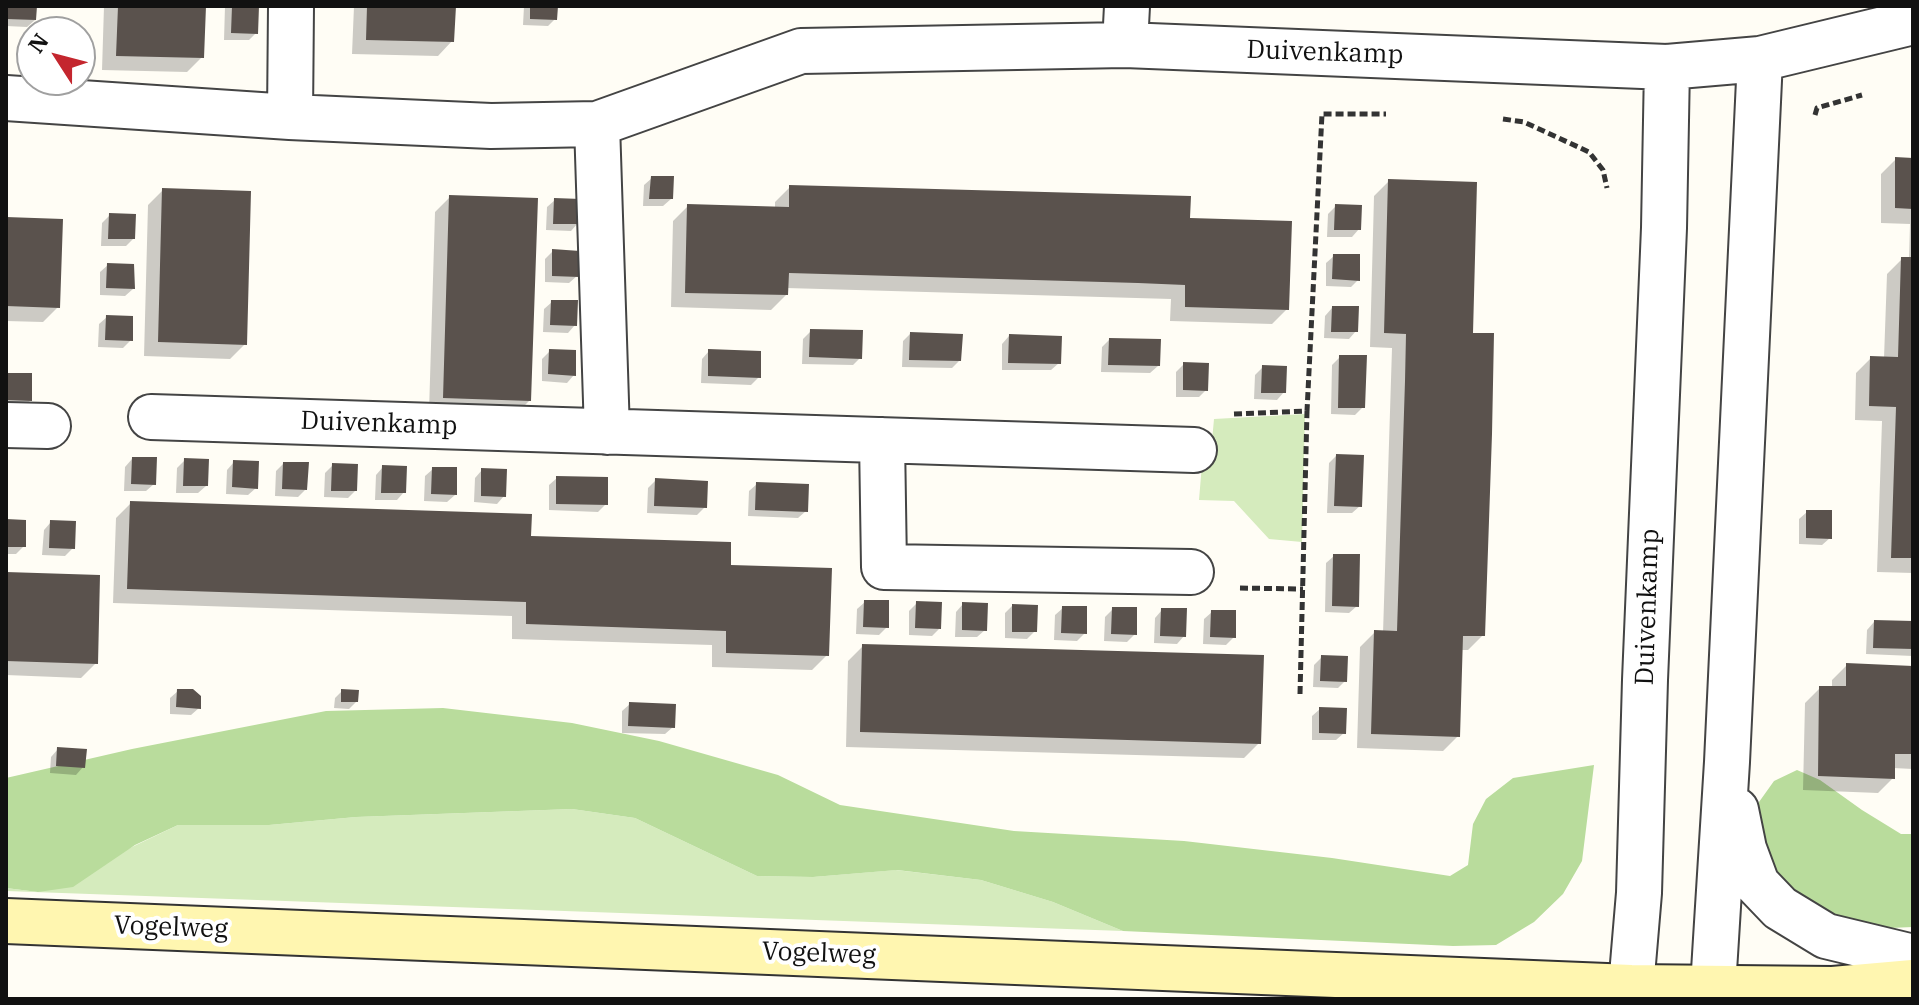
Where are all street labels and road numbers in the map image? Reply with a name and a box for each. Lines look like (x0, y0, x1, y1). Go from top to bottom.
street label: Duivenkamp (1246, 35, 1404, 71)
street label: Duivenkamp (300, 406, 458, 442)
street label: Duivenkamp (1630, 528, 1666, 686)
street label: Vogelweg (113, 910, 229, 946)
street label: Vogelweg (761, 936, 877, 972)

